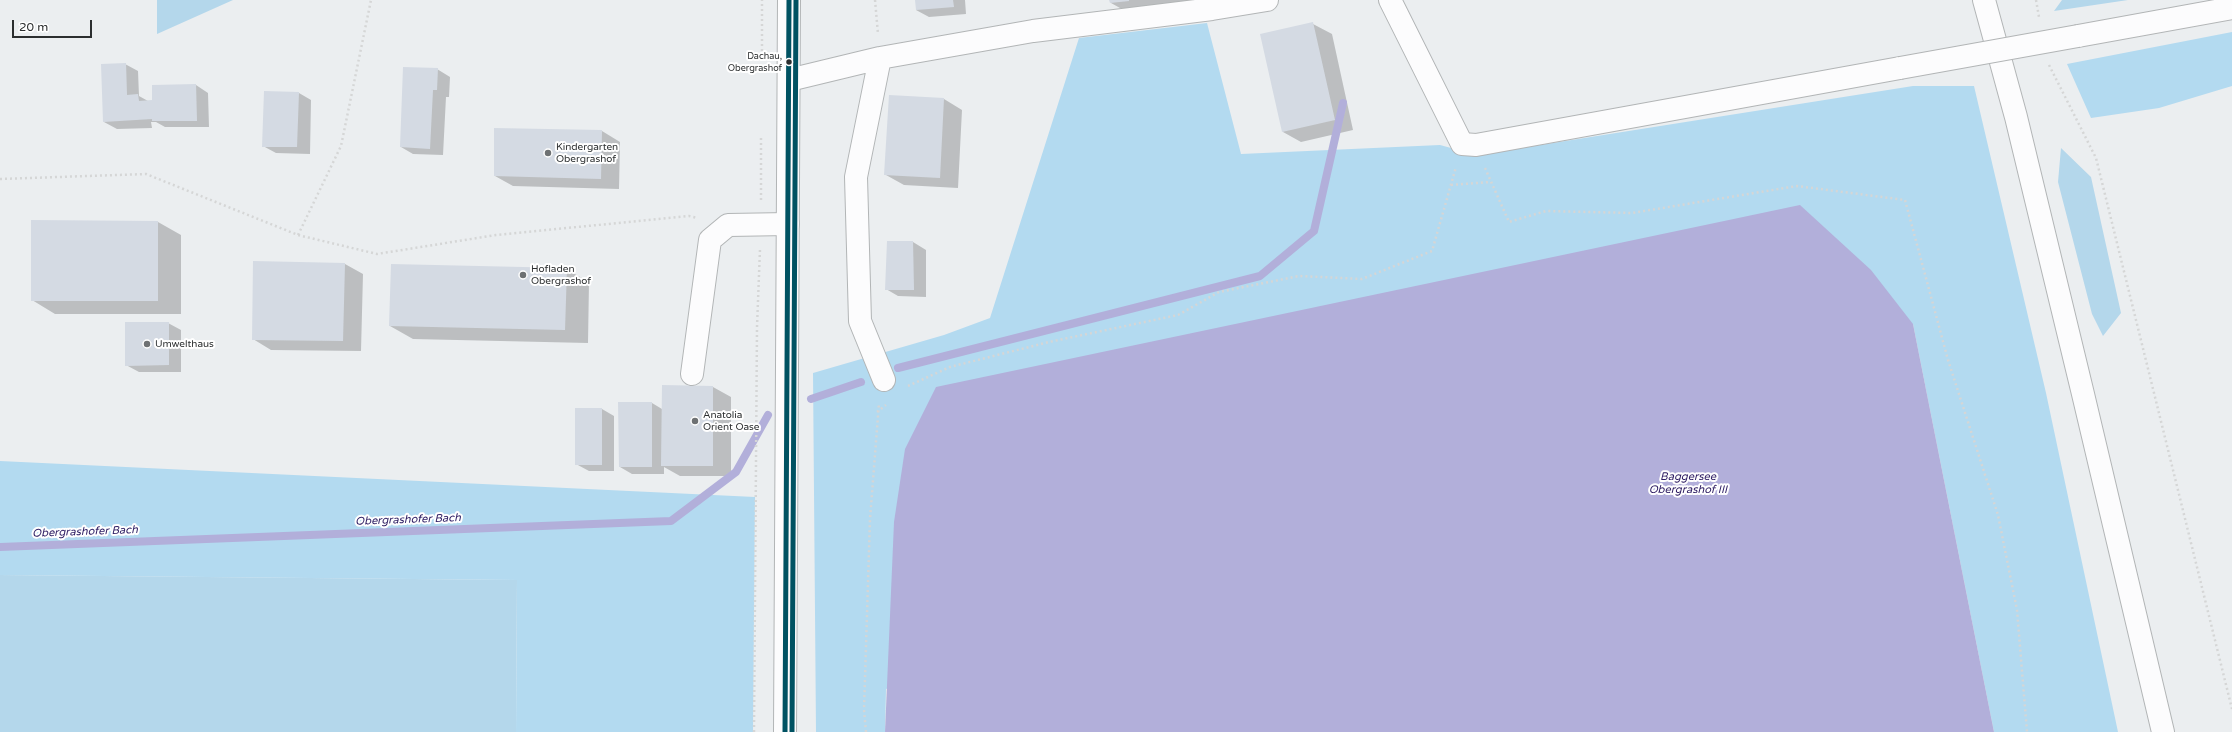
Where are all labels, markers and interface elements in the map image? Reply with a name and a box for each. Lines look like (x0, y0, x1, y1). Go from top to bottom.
scale bar (14, 12, 94, 38)
text: 20 m (19, 20, 48, 34)
place label: Dachau, Obergrashof (728, 52, 782, 73)
marker: Dachau, Obergrashof (784, 57, 794, 67)
place label: Kindergarten Obergrashof (556, 141, 618, 164)
marker: Kindergarten Obergrashof (543, 148, 553, 158)
place label: Hofladen Obergrashof (531, 263, 591, 286)
marker: Hofladen Obergrashof (518, 270, 528, 280)
place label: Umwelthaus (155, 338, 214, 350)
marker: Umwelthaus (142, 339, 152, 349)
place label: Anatolia Orient Oase (703, 409, 759, 432)
marker: Anatolia Orient Oase (690, 416, 700, 426)
water label: Baggersee Obergrashof III (1649, 470, 1727, 496)
water label: Obergrashofer Bach (355, 512, 461, 528)
water label: Obergrashofer Bach (32, 524, 138, 540)

